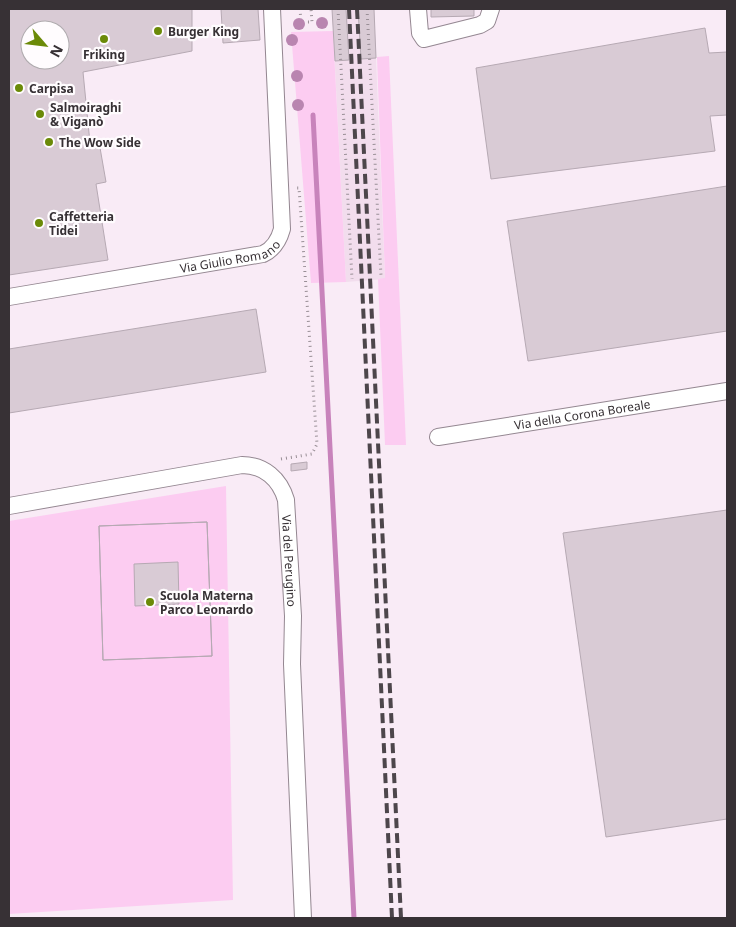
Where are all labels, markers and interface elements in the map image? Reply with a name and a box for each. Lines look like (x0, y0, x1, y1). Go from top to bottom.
north arrow (20, 20, 70, 70)
place label: Burger King (168, 23, 239, 40)
marker: Burger King (152, 25, 164, 37)
marker: Friking (98, 33, 110, 45)
text: N (46, 42, 68, 61)
place label: Friking (83, 46, 125, 63)
place label: Carpisa (29, 80, 74, 97)
marker: Carpisa (13, 82, 25, 94)
place label: Salmoiraghi & Viganò (50, 99, 121, 130)
marker: Salmoiraghi & Viganò (34, 108, 46, 120)
place label: The Wow Side (59, 134, 141, 151)
marker: The Wow Side (43, 136, 55, 148)
place label: Caffetteria Tidei (49, 208, 114, 239)
marker: Caffetteria Tidei (33, 217, 45, 229)
street label: Via Giulio Romano (178, 236, 284, 276)
street label: Via della Corona Boreale (513, 395, 652, 433)
street label: Via del Perugino (278, 514, 301, 607)
place label: Scuola Materna Parco Leonardo (160, 587, 253, 618)
marker: Scuola Materna Parco Leonardo (144, 596, 156, 608)

